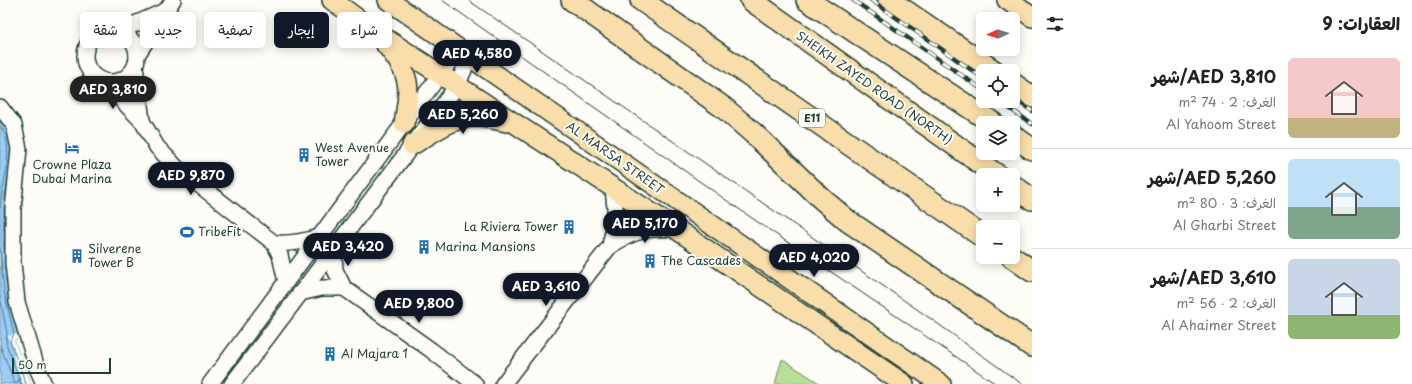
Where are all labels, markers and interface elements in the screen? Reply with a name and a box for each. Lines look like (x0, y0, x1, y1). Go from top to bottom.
text: العقارات: 9 (1322, 10, 1400, 36)
chip: شقة (80, 12, 132, 48)
chip: جديد (140, 12, 196, 48)
chip: تصفية (204, 12, 266, 48)
chip: إيجار (274, 12, 329, 48)
chip: شراء (337, 12, 392, 48)
north arrow (976, 12, 1020, 56)
map controls (976, 12, 1020, 264)
icon: filters (1044, 13, 1066, 35)
street label: SHEIKH ZAYED ROAD (NORTH) (793, 26, 956, 148)
pin: AED 4,580 (431, 40, 523, 74)
text: AED 4,580 (442, 43, 512, 62)
text: AED 3,810/شهر (1152, 63, 1276, 89)
button: locate (976, 64, 1020, 108)
icon: home (1320, 74, 1368, 122)
pin: AED 3,810 (67, 76, 159, 110)
text: AED 3,810 (79, 79, 147, 98)
text: الغرف: 2 · 74 m² (1179, 92, 1276, 111)
pin: AED 5,260 (417, 101, 509, 135)
text: AED 5,260 (428, 104, 498, 123)
road number: E11 (799, 109, 825, 127)
text: Al Yahoom Street (1166, 114, 1276, 133)
button: layers (976, 116, 1020, 160)
street label: AL MARSA STREET (563, 117, 669, 198)
place label: West Avenue Tower (315, 138, 389, 170)
hotel icon: Crowne Plaza Dubai Marina (64, 140, 80, 156)
building icon: West Avenue Tower (296, 147, 312, 163)
place label: Crowne Plaza Dubai Marina (32, 155, 112, 187)
pin: AED 9,870 (145, 162, 237, 196)
text: AED 5,260/شهر (1148, 164, 1276, 190)
text: AED 9,870 (157, 165, 225, 184)
button: + (976, 168, 1020, 212)
icon: home (1320, 175, 1368, 223)
text: الغرف: 3 · 80 m² (1177, 193, 1276, 212)
pin: AED 5,170 (599, 210, 691, 244)
text: AED 5,170 (612, 213, 678, 232)
text: Al Gharbi Street (1173, 215, 1276, 234)
place label: La Riviera Tower (464, 217, 558, 235)
building icon: La Riviera Tower (561, 219, 577, 235)
button: − (976, 220, 1020, 264)
place label: TribeFit (198, 222, 241, 240)
sports icon: TribeFit (179, 224, 195, 240)
pin: AED 3,420 (302, 233, 394, 267)
text: AED 3,420 (312, 236, 384, 255)
place label: Marina Mansions (435, 237, 536, 255)
place label: Silverene Tower B (88, 239, 142, 271)
building icon: Marina Mansions (416, 239, 432, 255)
pin: AED 4,020 (768, 244, 860, 278)
text: AED 4,020 (778, 247, 850, 266)
building icon: Silverene Tower B (69, 248, 85, 264)
place label: The Cascades (661, 251, 742, 269)
building icon: The Cascades (642, 253, 658, 269)
text: AED 3,610/شهر (1151, 264, 1276, 290)
pin: AED 3,610 (500, 273, 592, 307)
icon: home (1320, 275, 1368, 323)
text: AED 3,610 (512, 276, 580, 295)
pin: AED 9,800 (373, 290, 465, 324)
text: AED 9,800 (384, 293, 454, 312)
text: الغرف: 2 · 56 m² (1177, 293, 1276, 312)
text: Al Ahaimer Street (1161, 315, 1276, 334)
place label: Al Majara 1 (341, 344, 408, 362)
building icon: Al Majara 1 (322, 346, 338, 362)
scale bar (12, 356, 111, 375)
text: 50 m (18, 356, 47, 373)

